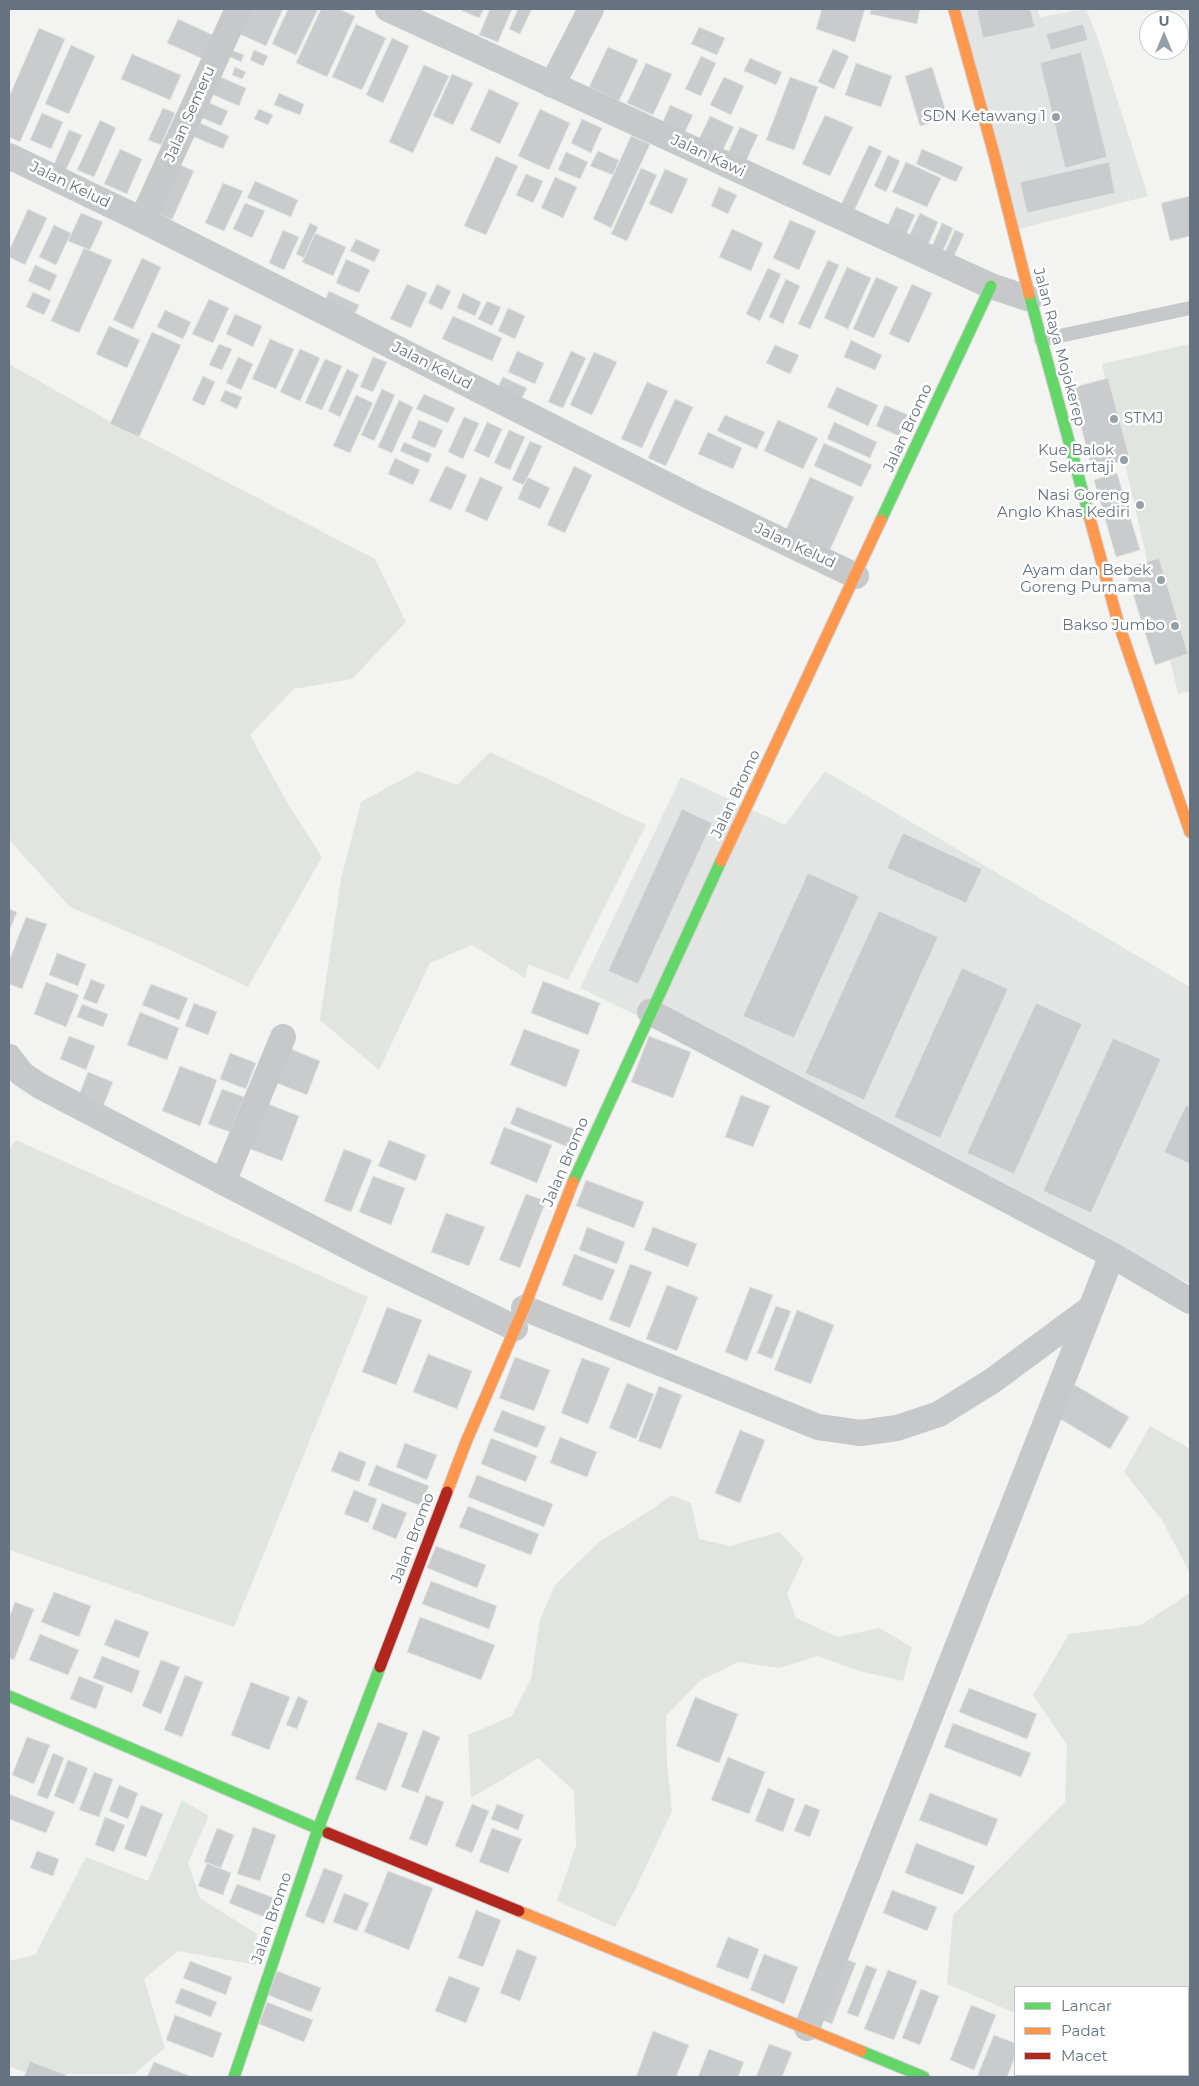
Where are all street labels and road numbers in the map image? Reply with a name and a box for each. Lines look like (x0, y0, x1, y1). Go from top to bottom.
street label: Jalan Semeru (161, 63, 219, 165)
street label: Jalan Kawi (668, 131, 748, 181)
street label: Jalan Kelud (27, 158, 113, 212)
street label: Jalan Raya Mojokerep (1029, 266, 1089, 428)
street label: Jalan Kelud (389, 338, 475, 394)
street label: Jalan Bromo (880, 381, 936, 475)
street label: Jalan Kelud (752, 519, 838, 573)
street label: Jalan Bromo (708, 747, 764, 841)
street label: Jalan Bromo (539, 1115, 593, 1209)
street label: Jalan Bromo (388, 1490, 438, 1586)
street label: Jalan Bromo (248, 1870, 296, 1966)

